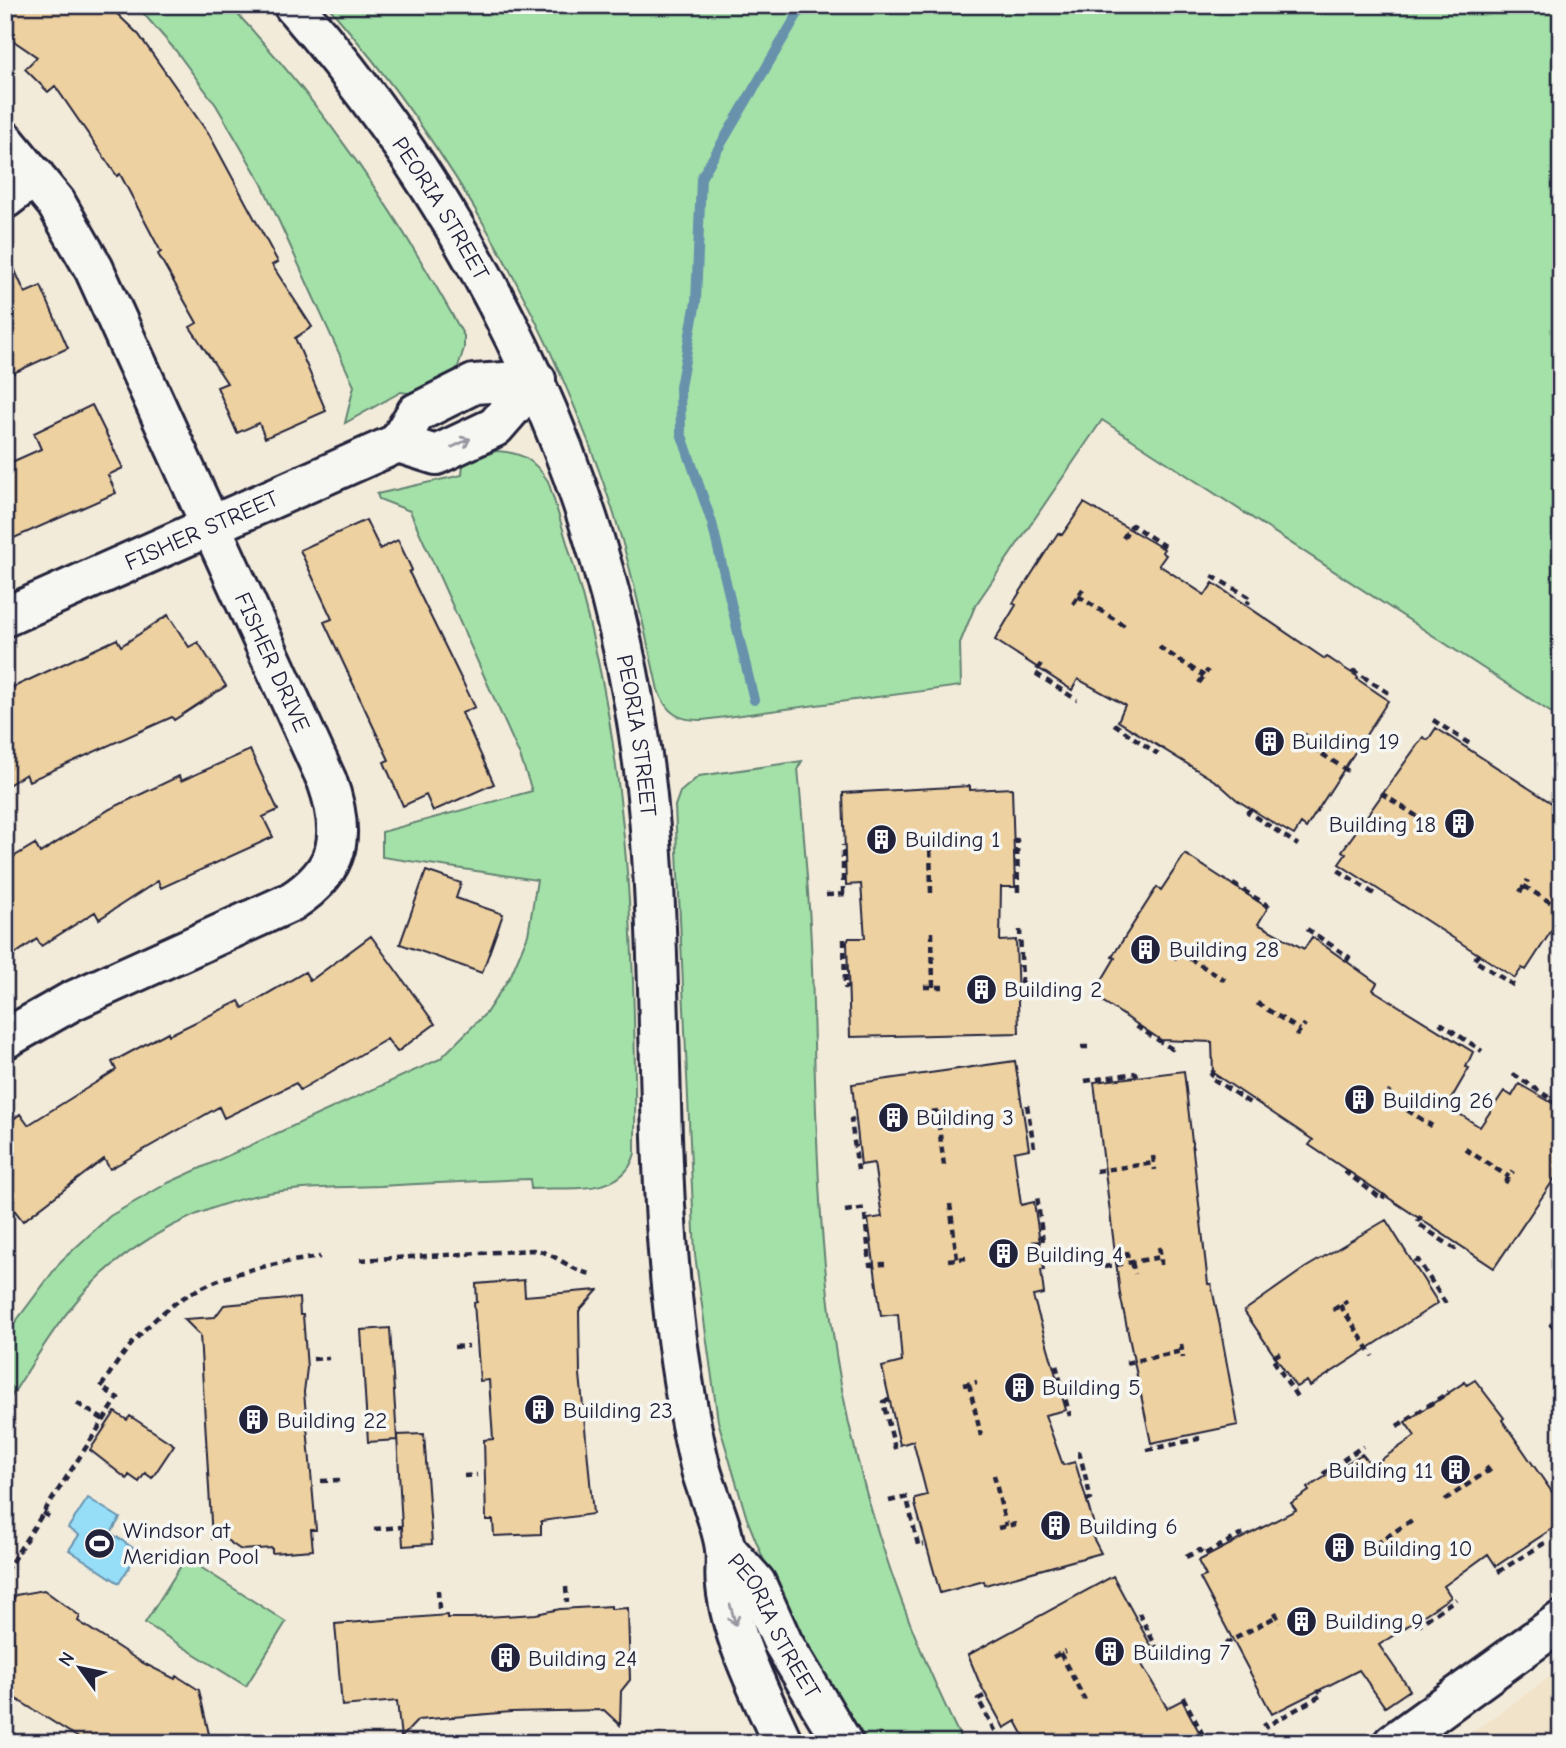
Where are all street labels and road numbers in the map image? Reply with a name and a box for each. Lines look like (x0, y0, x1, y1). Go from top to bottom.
street label: PEORIA STREET (386, 132, 495, 285)
street label: FISHER STREET (121, 485, 283, 576)
street label: FISHER DRIVE (229, 588, 316, 736)
street label: PEORIA STREET (611, 652, 662, 818)
street label: PEORIA STREET (722, 1548, 826, 1703)

